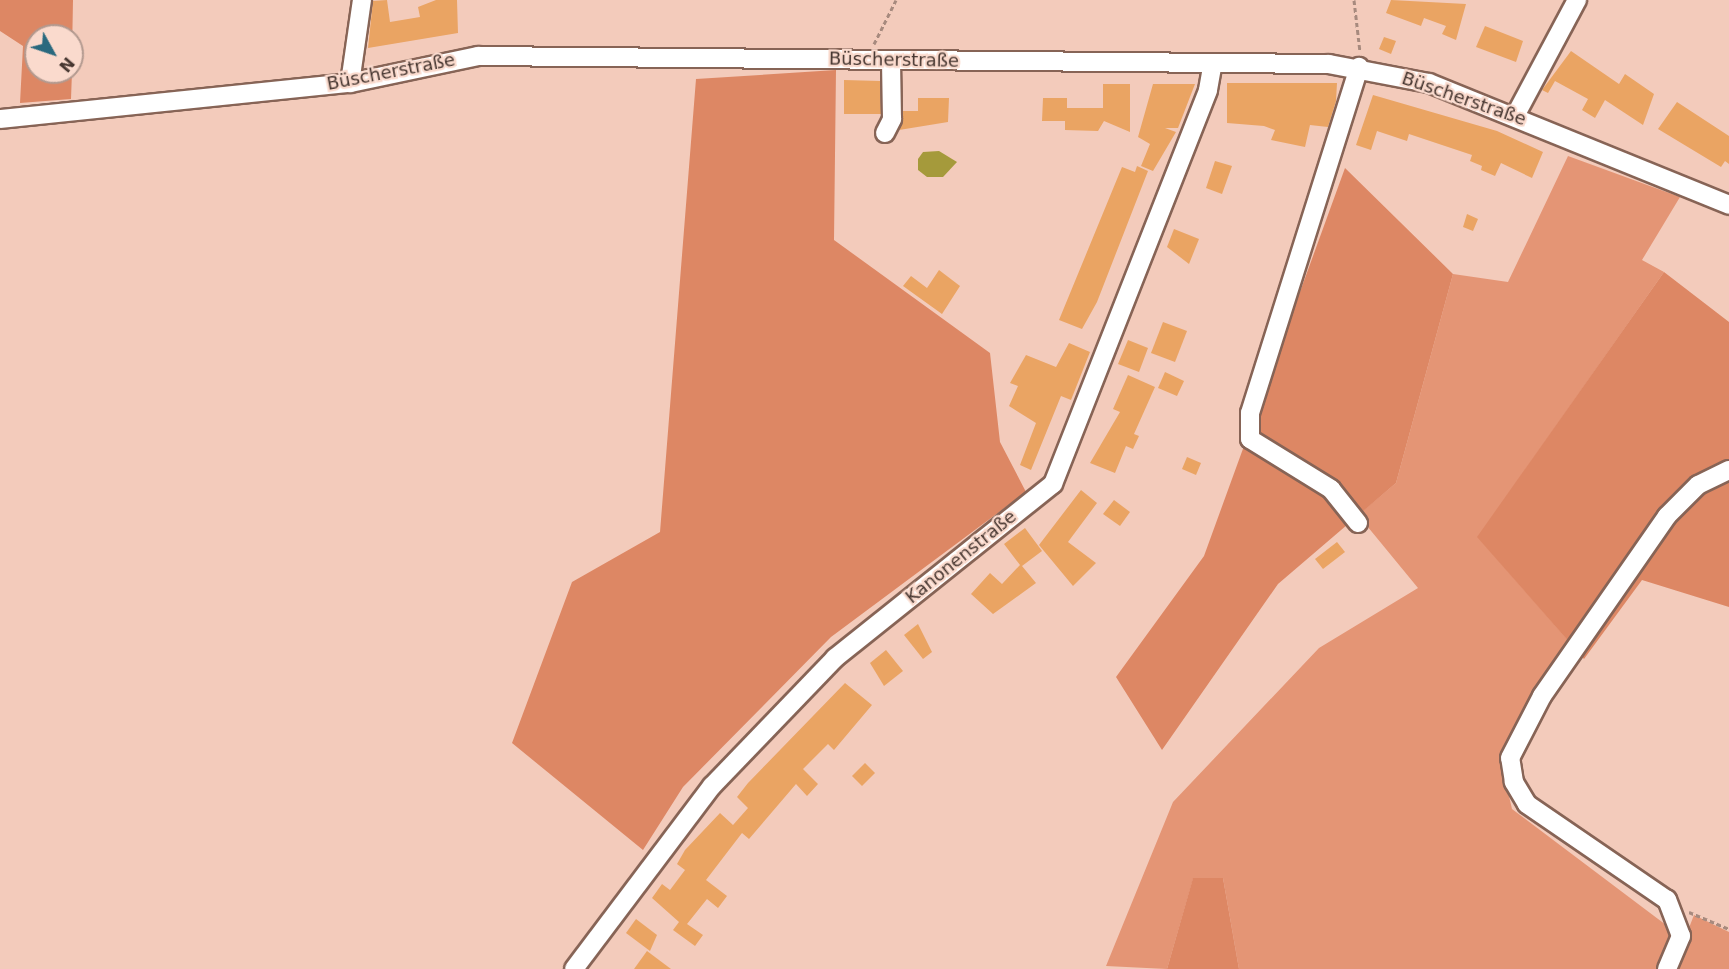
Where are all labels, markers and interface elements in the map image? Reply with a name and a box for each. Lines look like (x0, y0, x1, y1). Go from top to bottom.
north arrow (24, 24, 84, 84)
street label: Büscherstraße (829, 48, 959, 72)
street label: Büscherstraße (325, 49, 457, 95)
text: N (55, 53, 78, 76)
street label: Büscherstraße (1399, 68, 1529, 130)
street label: Kanonenstraße (901, 506, 1021, 608)

